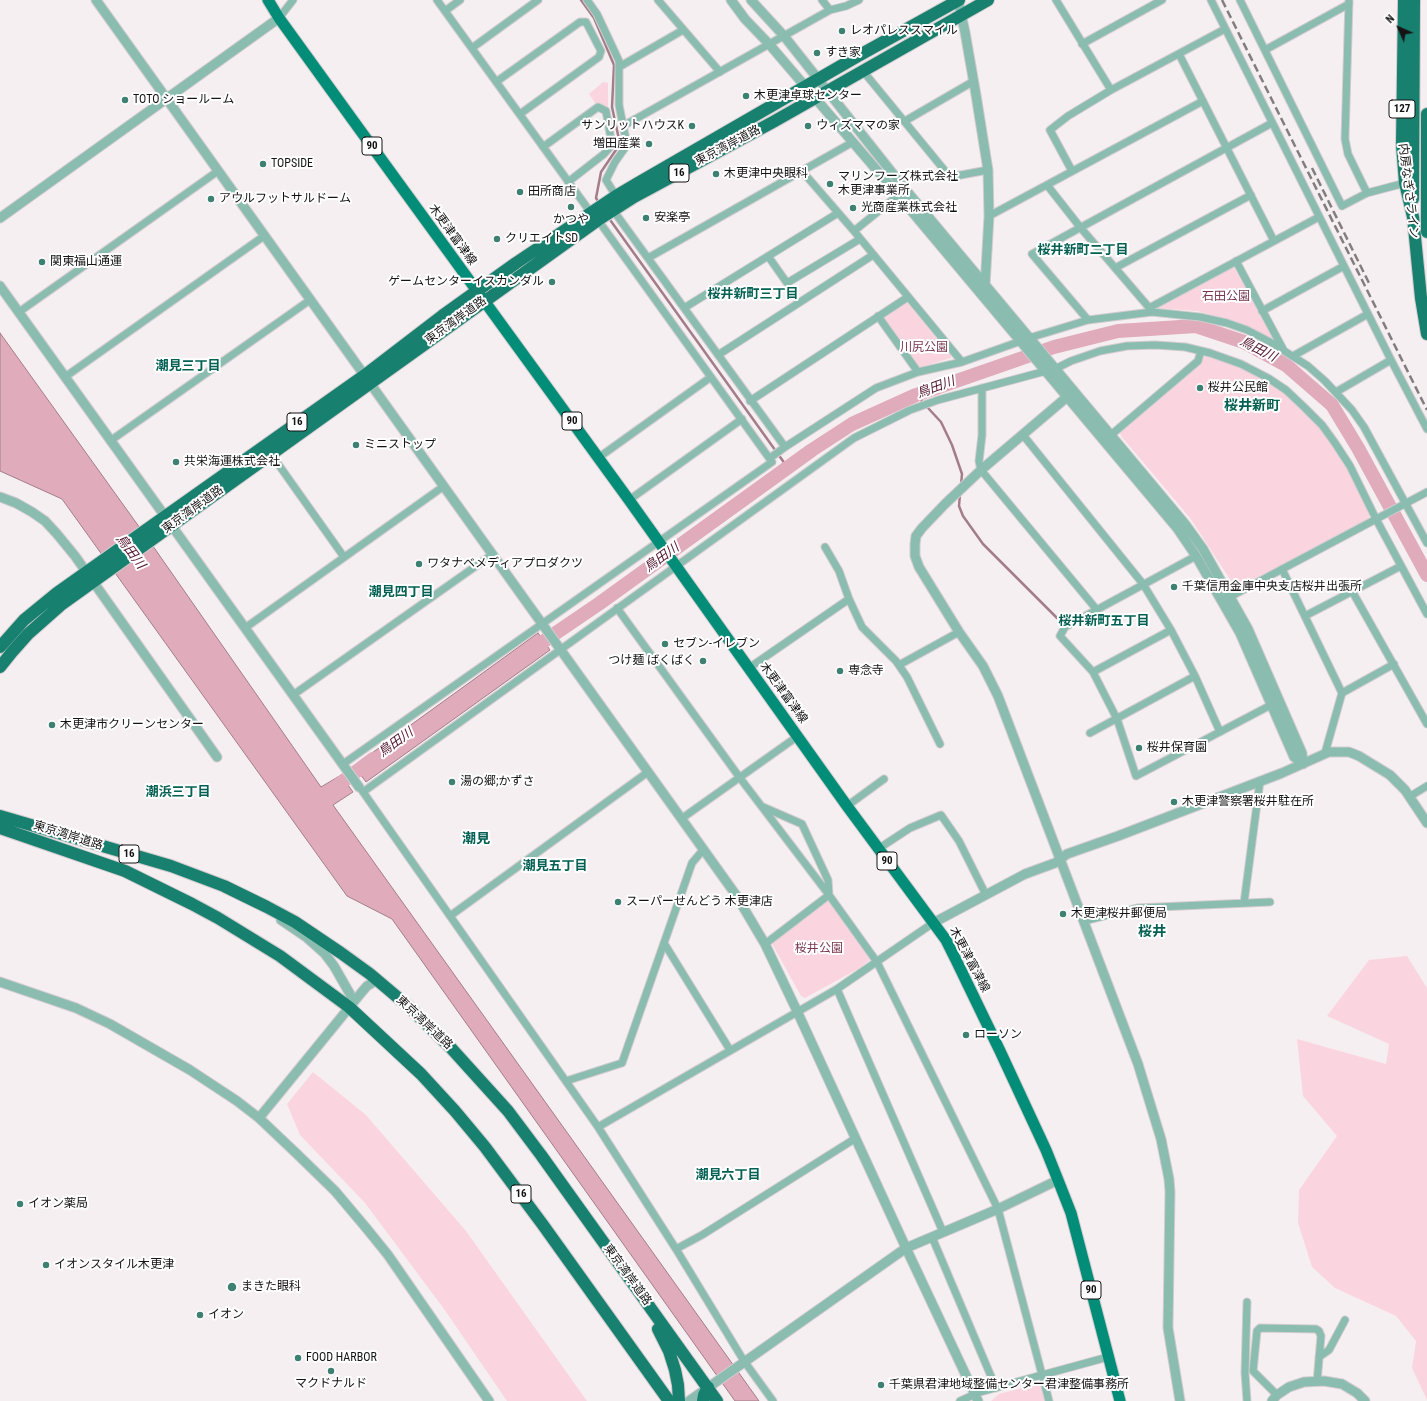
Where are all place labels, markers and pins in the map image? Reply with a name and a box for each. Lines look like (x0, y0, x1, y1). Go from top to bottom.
place label: レオパレススマイル (850, 24, 958, 38)
marker: レオパレススマイル (837, 26, 847, 36)
place label: すき家 (825, 46, 861, 60)
marker: すき家 (812, 48, 822, 58)
place label: 木更津卓球センター (754, 89, 862, 103)
marker: 木更津卓球センター (741, 91, 751, 101)
place label: TOTO ショールーム (133, 93, 234, 107)
marker: TOTO ショールーム (120, 95, 130, 105)
place label: サンリットハウスK (581, 119, 684, 133)
place label: ウィズママの家 (816, 119, 900, 133)
marker: サンリットハウスK (687, 121, 697, 131)
marker: ウィズママの家 (803, 121, 813, 131)
place label: 増田産業 (593, 137, 641, 151)
marker: 増田産業 (644, 139, 654, 149)
place label: TOPSIDE (271, 157, 313, 171)
marker: TOPSIDE (258, 159, 268, 169)
place label: 木更津中央眼科 (724, 167, 808, 181)
marker: 木更津中央眼科 (711, 169, 721, 179)
place label: マリンフーズ株式会社 木更津事業所 (838, 170, 958, 198)
marker: マリンフーズ株式会社 木更津事業所 (825, 179, 835, 189)
place label: 田所商店 (528, 185, 576, 199)
marker: 田所商店 (515, 187, 525, 197)
place label: アウルフットサルドーム (219, 192, 351, 206)
marker: アウルフットサルドーム (206, 194, 216, 204)
place label: 光商産業株式会社 (861, 201, 957, 215)
marker: かつや (566, 202, 576, 212)
marker: 光商産業株式会社 (848, 203, 858, 213)
place label: 安楽亭 (654, 211, 690, 225)
place label: かつや (553, 213, 589, 227)
marker: 安楽亭 (641, 213, 651, 223)
place label: クリエイトSD (505, 232, 578, 246)
marker: クリエイトSD (492, 234, 502, 244)
place label: 関東福山通運 (50, 255, 122, 269)
marker: 関東福山通運 (37, 257, 47, 267)
place label: ゲームセンターイスカンダル (388, 275, 544, 289)
marker: ゲームセンターイスカンダル (547, 277, 557, 287)
place label: 桜井公民館 (1208, 381, 1268, 395)
marker: 桜井公民館 (1195, 383, 1205, 393)
place label: ミニストップ (364, 438, 436, 452)
marker: ミニストップ (351, 440, 361, 450)
place label: 共栄海運株式会社 (184, 455, 280, 469)
marker: 共栄海運株式会社 (171, 457, 181, 467)
place label: ワタナベメディアプロダクツ (427, 557, 583, 571)
marker: ワタナベメディアプロダクツ (414, 559, 424, 569)
place label: 千葉信用金庫中央支店桜井出張所 (1182, 580, 1362, 594)
marker: 千葉信用金庫中央支店桜井出張所 (1169, 582, 1179, 592)
place label: セブン-イレブン (673, 637, 760, 651)
marker: セブン-イレブン (660, 639, 670, 649)
place label: つけ麺 ばくばく (608, 654, 695, 668)
marker: つけ麺 ばくばく (698, 656, 708, 666)
place label: 専念寺 (848, 664, 884, 678)
marker: 専念寺 (835, 666, 845, 676)
place label: 木更津市クリーンセンター (60, 718, 204, 732)
marker: 木更津市クリーンセンター (47, 720, 57, 730)
place label: 桜井保育園 (1147, 741, 1207, 755)
marker: 桜井保育園 (1134, 743, 1144, 753)
place label: 湯の郷;かずさ (460, 775, 534, 789)
marker: 湯の郷;かずさ (447, 777, 457, 787)
place label: 木更津警察署桜井駐在所 (1182, 795, 1314, 809)
marker: 木更津警察署桜井駐在所 (1169, 797, 1179, 807)
place label: スーパーせんどう 木更津店 (626, 895, 773, 909)
marker: スーパーせんどう 木更津店 (613, 897, 623, 907)
place label: 木更津桜井郵便局 (1071, 907, 1167, 921)
marker: 木更津桜井郵便局 (1058, 909, 1068, 919)
place label: ローソン (974, 1028, 1022, 1042)
marker: ローソン (961, 1030, 971, 1040)
place label: イオン薬局 (28, 1197, 88, 1211)
marker: イオン薬局 (15, 1199, 25, 1209)
place label: イオンスタイル木更津 (54, 1258, 174, 1272)
marker: イオンスタイル木更津 (41, 1260, 51, 1270)
place label: まきた眼科 (241, 1280, 301, 1294)
marker: まきた眼科 (226, 1281, 238, 1293)
place label: イオン (208, 1308, 244, 1322)
marker: イオン (195, 1310, 205, 1320)
place label: FOOD HARBOR (306, 1351, 377, 1365)
marker: FOOD HARBOR (293, 1353, 303, 1363)
marker: マクドナルド (326, 1366, 336, 1376)
place label: マクドナルド (295, 1377, 367, 1391)
place label: 千葉県君津地域整備センター君津整備事務所 (889, 1378, 1129, 1392)
marker: 千葉県君津地域整備センター君津整備事務所 (876, 1380, 886, 1390)

